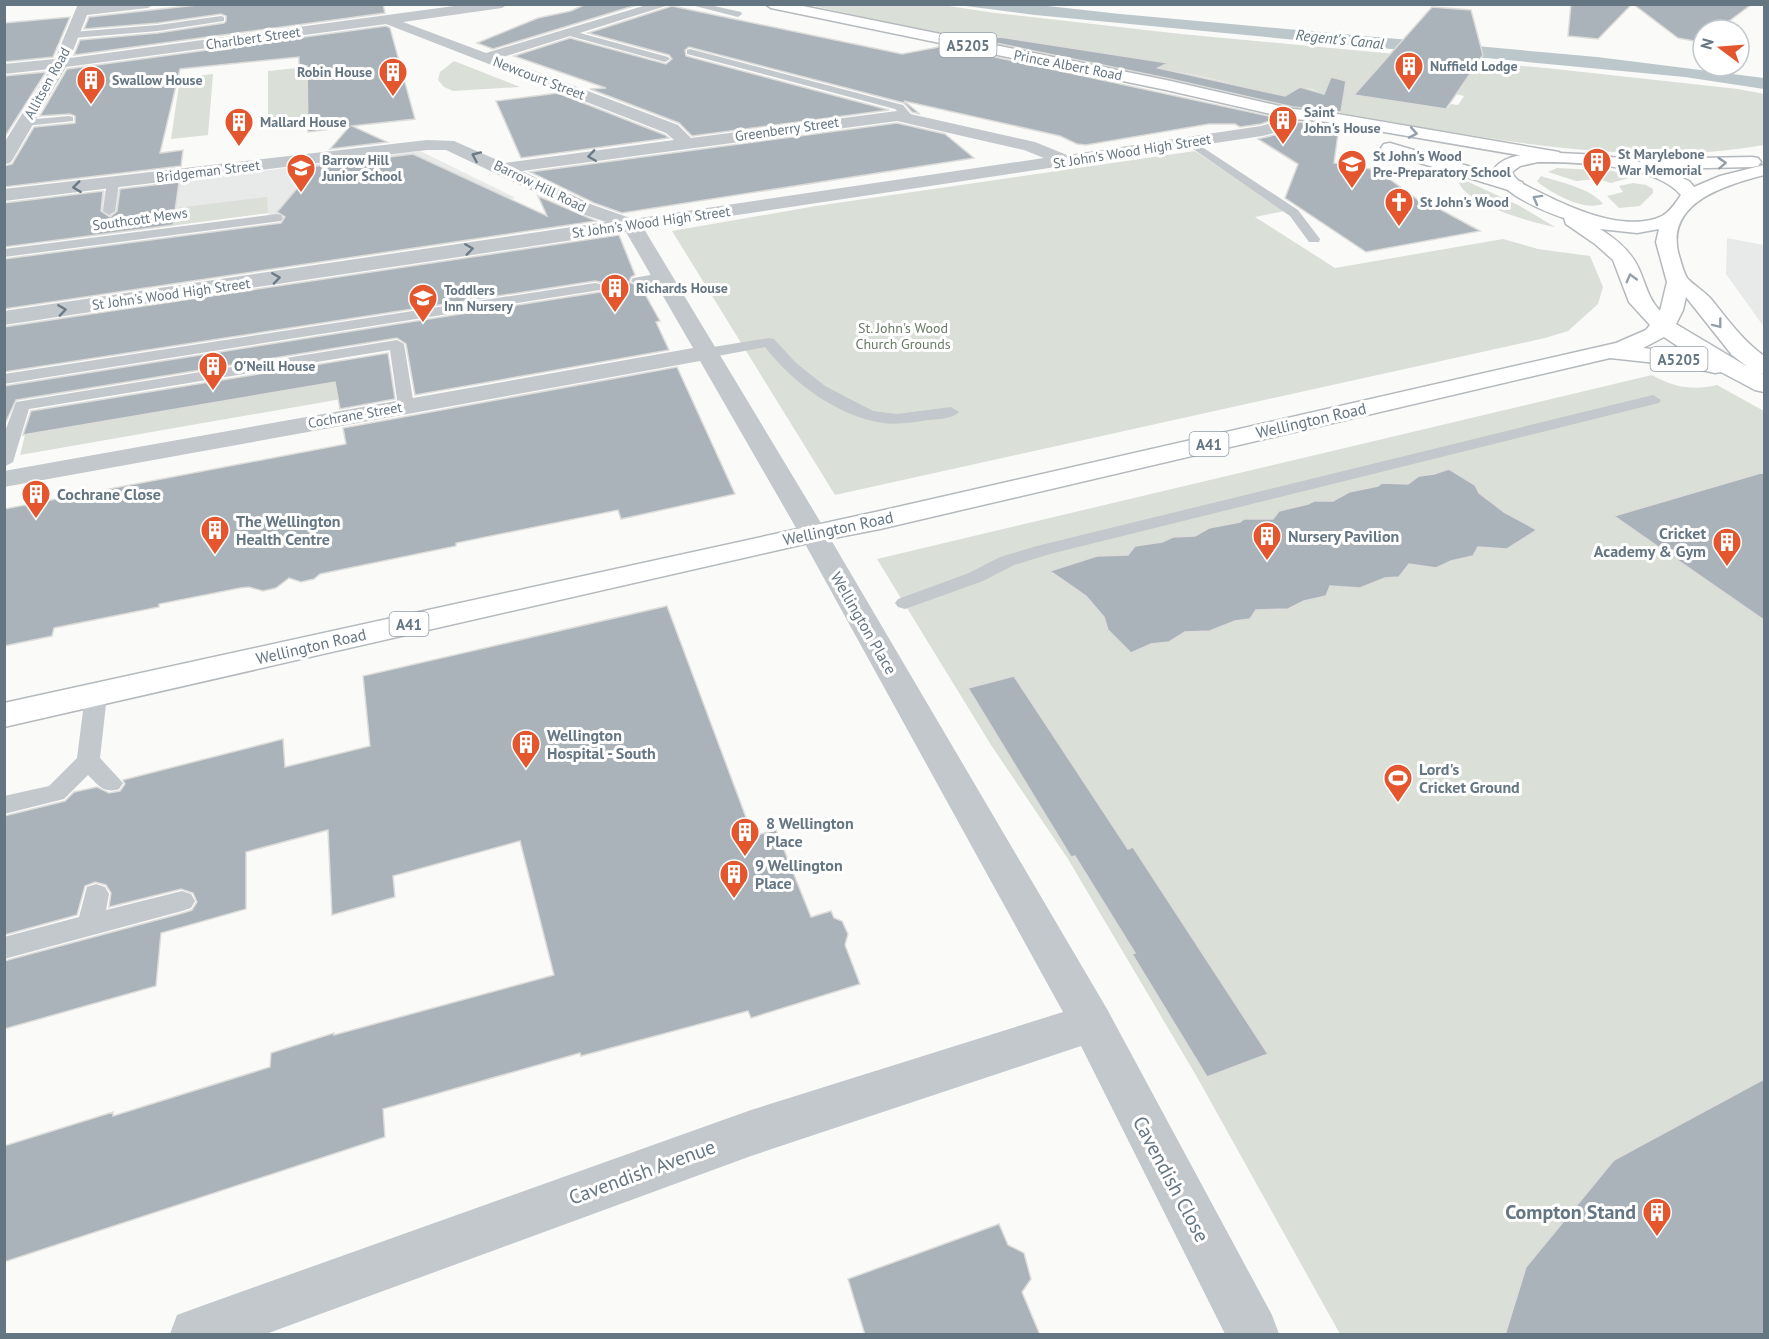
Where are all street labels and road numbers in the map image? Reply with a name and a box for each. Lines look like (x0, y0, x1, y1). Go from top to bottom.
street label: Charlbert Street (204, 22, 302, 54)
road number: A5205 (940, 33, 996, 57)
street label: Allitsen Road (20, 44, 74, 122)
street label: Prince Albert Road (1012, 46, 1124, 84)
street label: Newcourt Street (491, 52, 588, 104)
street label: Greenberry Street (734, 113, 840, 145)
street label: St John's Wood High Street (1052, 130, 1212, 172)
street label: Bridgeman Street (155, 156, 261, 186)
street label: Barrow Hill Road (491, 156, 589, 216)
street label: St John's Wood High Street (571, 202, 731, 242)
street label: Southcott Mews (91, 203, 189, 235)
street label: St John's Wood High Street (91, 274, 251, 314)
road number: A5205 (1650, 347, 1708, 371)
street label: Cochrane Street (307, 398, 404, 432)
street label: Wellington Road (1254, 398, 1368, 442)
road number: A41 (1190, 432, 1228, 456)
street label: Wellington Road (781, 507, 895, 549)
street label: Wellington Place (827, 568, 901, 678)
road number: A41 (390, 612, 428, 636)
street label: Wellington Road (254, 624, 368, 668)
street label: Cavendish Close (1127, 1112, 1215, 1246)
street label: Cavendish Avenue (565, 1133, 719, 1211)

